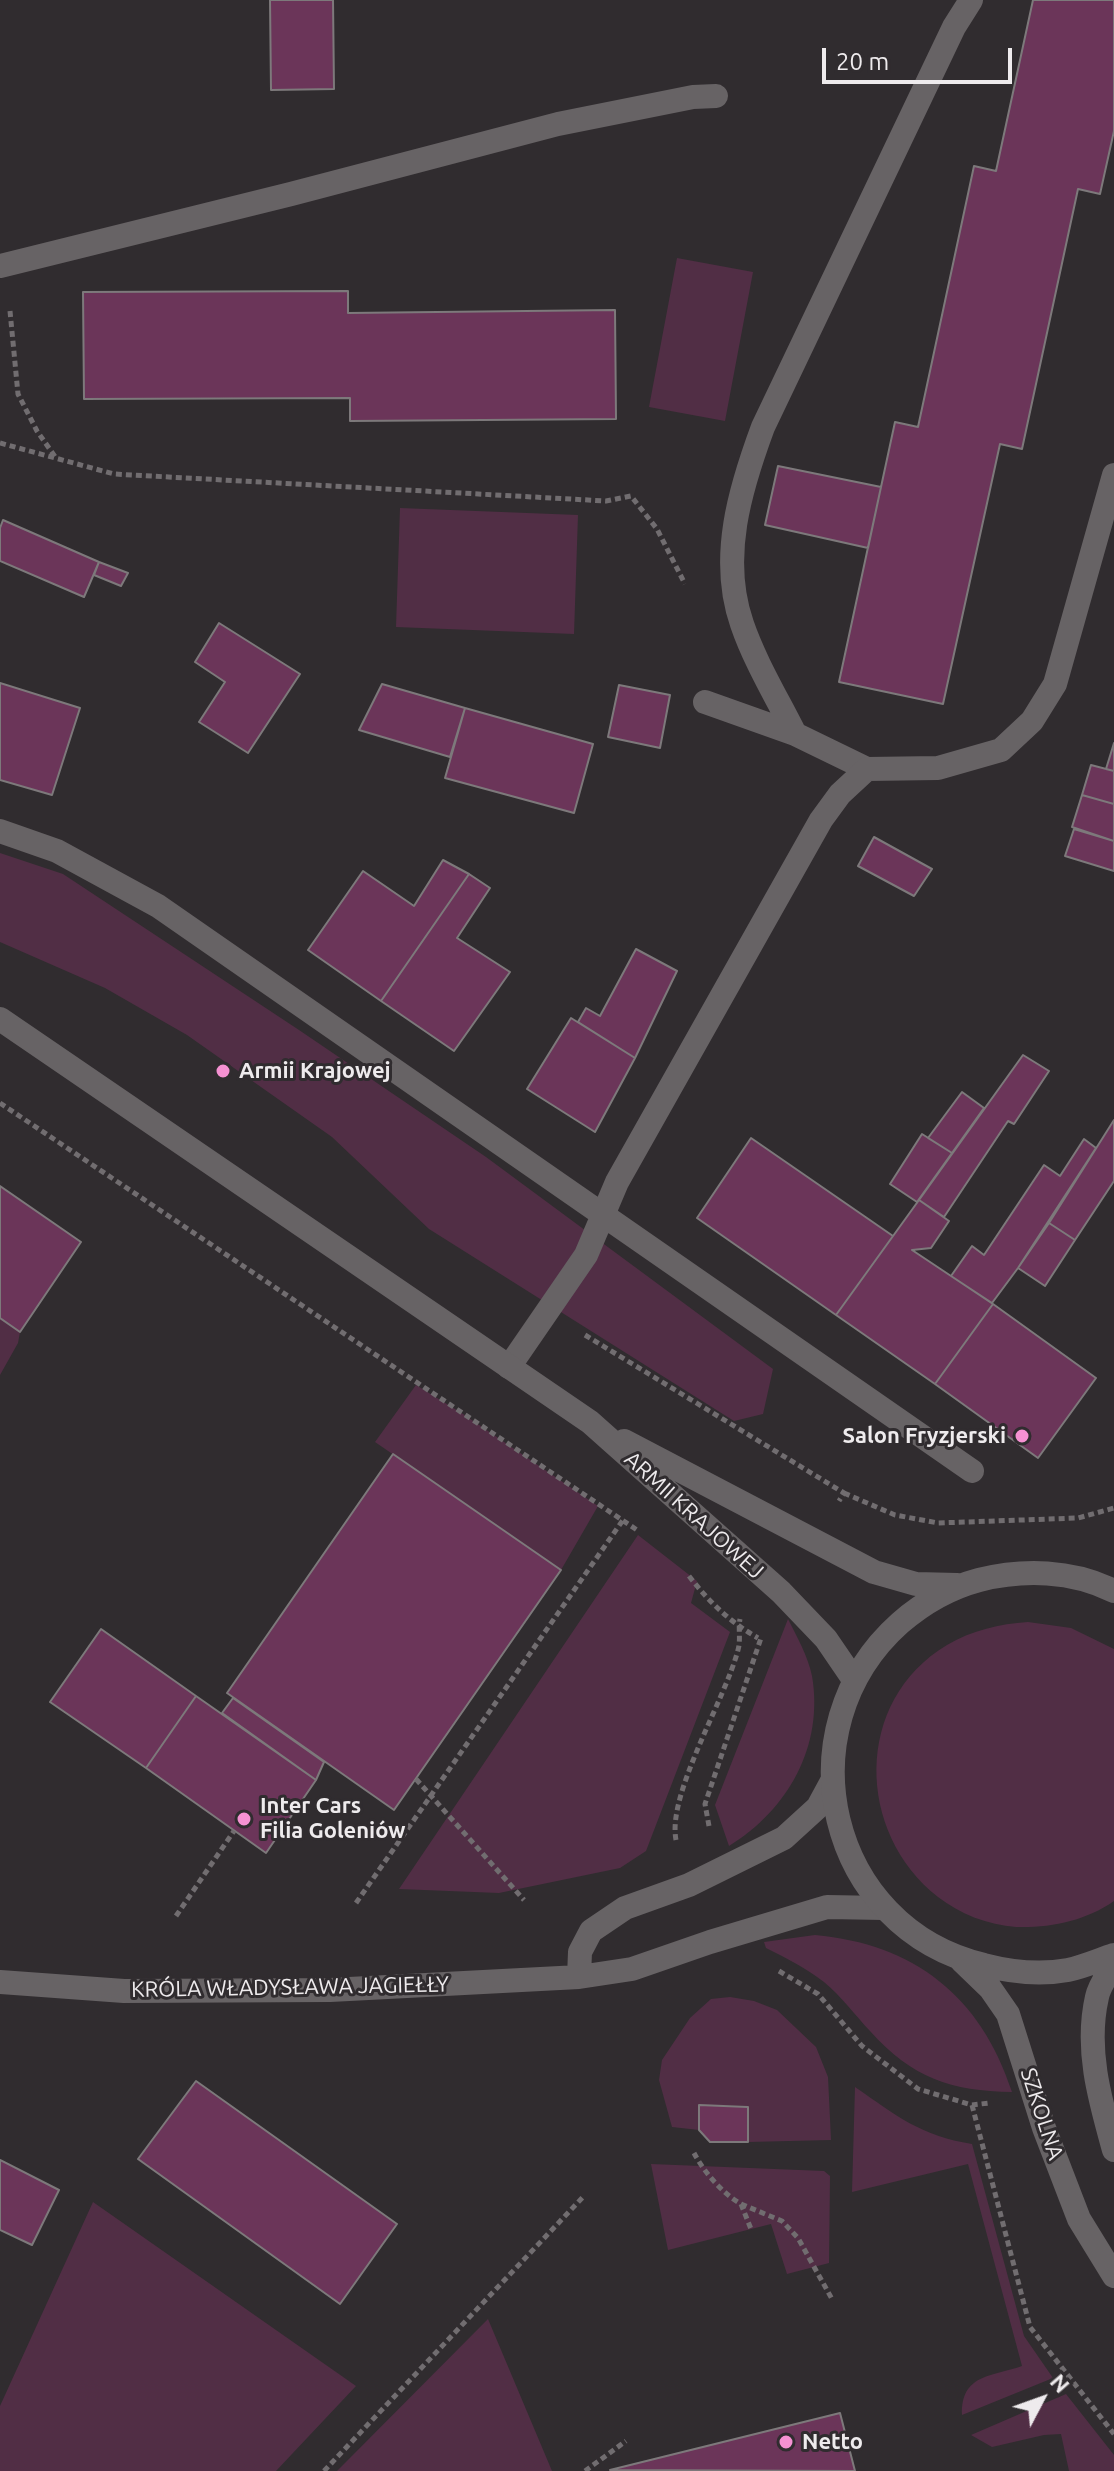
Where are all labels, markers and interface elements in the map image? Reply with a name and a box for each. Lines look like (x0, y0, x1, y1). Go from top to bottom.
scale bar (826, 32, 1016, 82)
text: 20 m (836, 48, 889, 75)
place label: Armii Krajowej (239, 1058, 391, 1084)
marker: Armii Krajowej (214, 1062, 232, 1080)
place label: Salon Fryzjerski (842, 1423, 1006, 1449)
marker: Salon Fryzjerski (1013, 1427, 1031, 1445)
street label: ARMII KRAJOWEJ (619, 1446, 769, 1584)
place label: Inter Cars Filia Goleniów (260, 1793, 405, 1844)
marker: Inter Cars Filia Goleniów (235, 1810, 253, 1828)
street label: KRÓLA WŁADYSŁAWA JAGIEŁŁY (131, 1971, 449, 2003)
street label: SZKOLNA (1015, 2065, 1069, 2163)
north arrow (1002, 2359, 1082, 2439)
text: N (1046, 2369, 1075, 2397)
place label: Netto (802, 2429, 863, 2455)
marker: Netto (777, 2433, 795, 2451)

